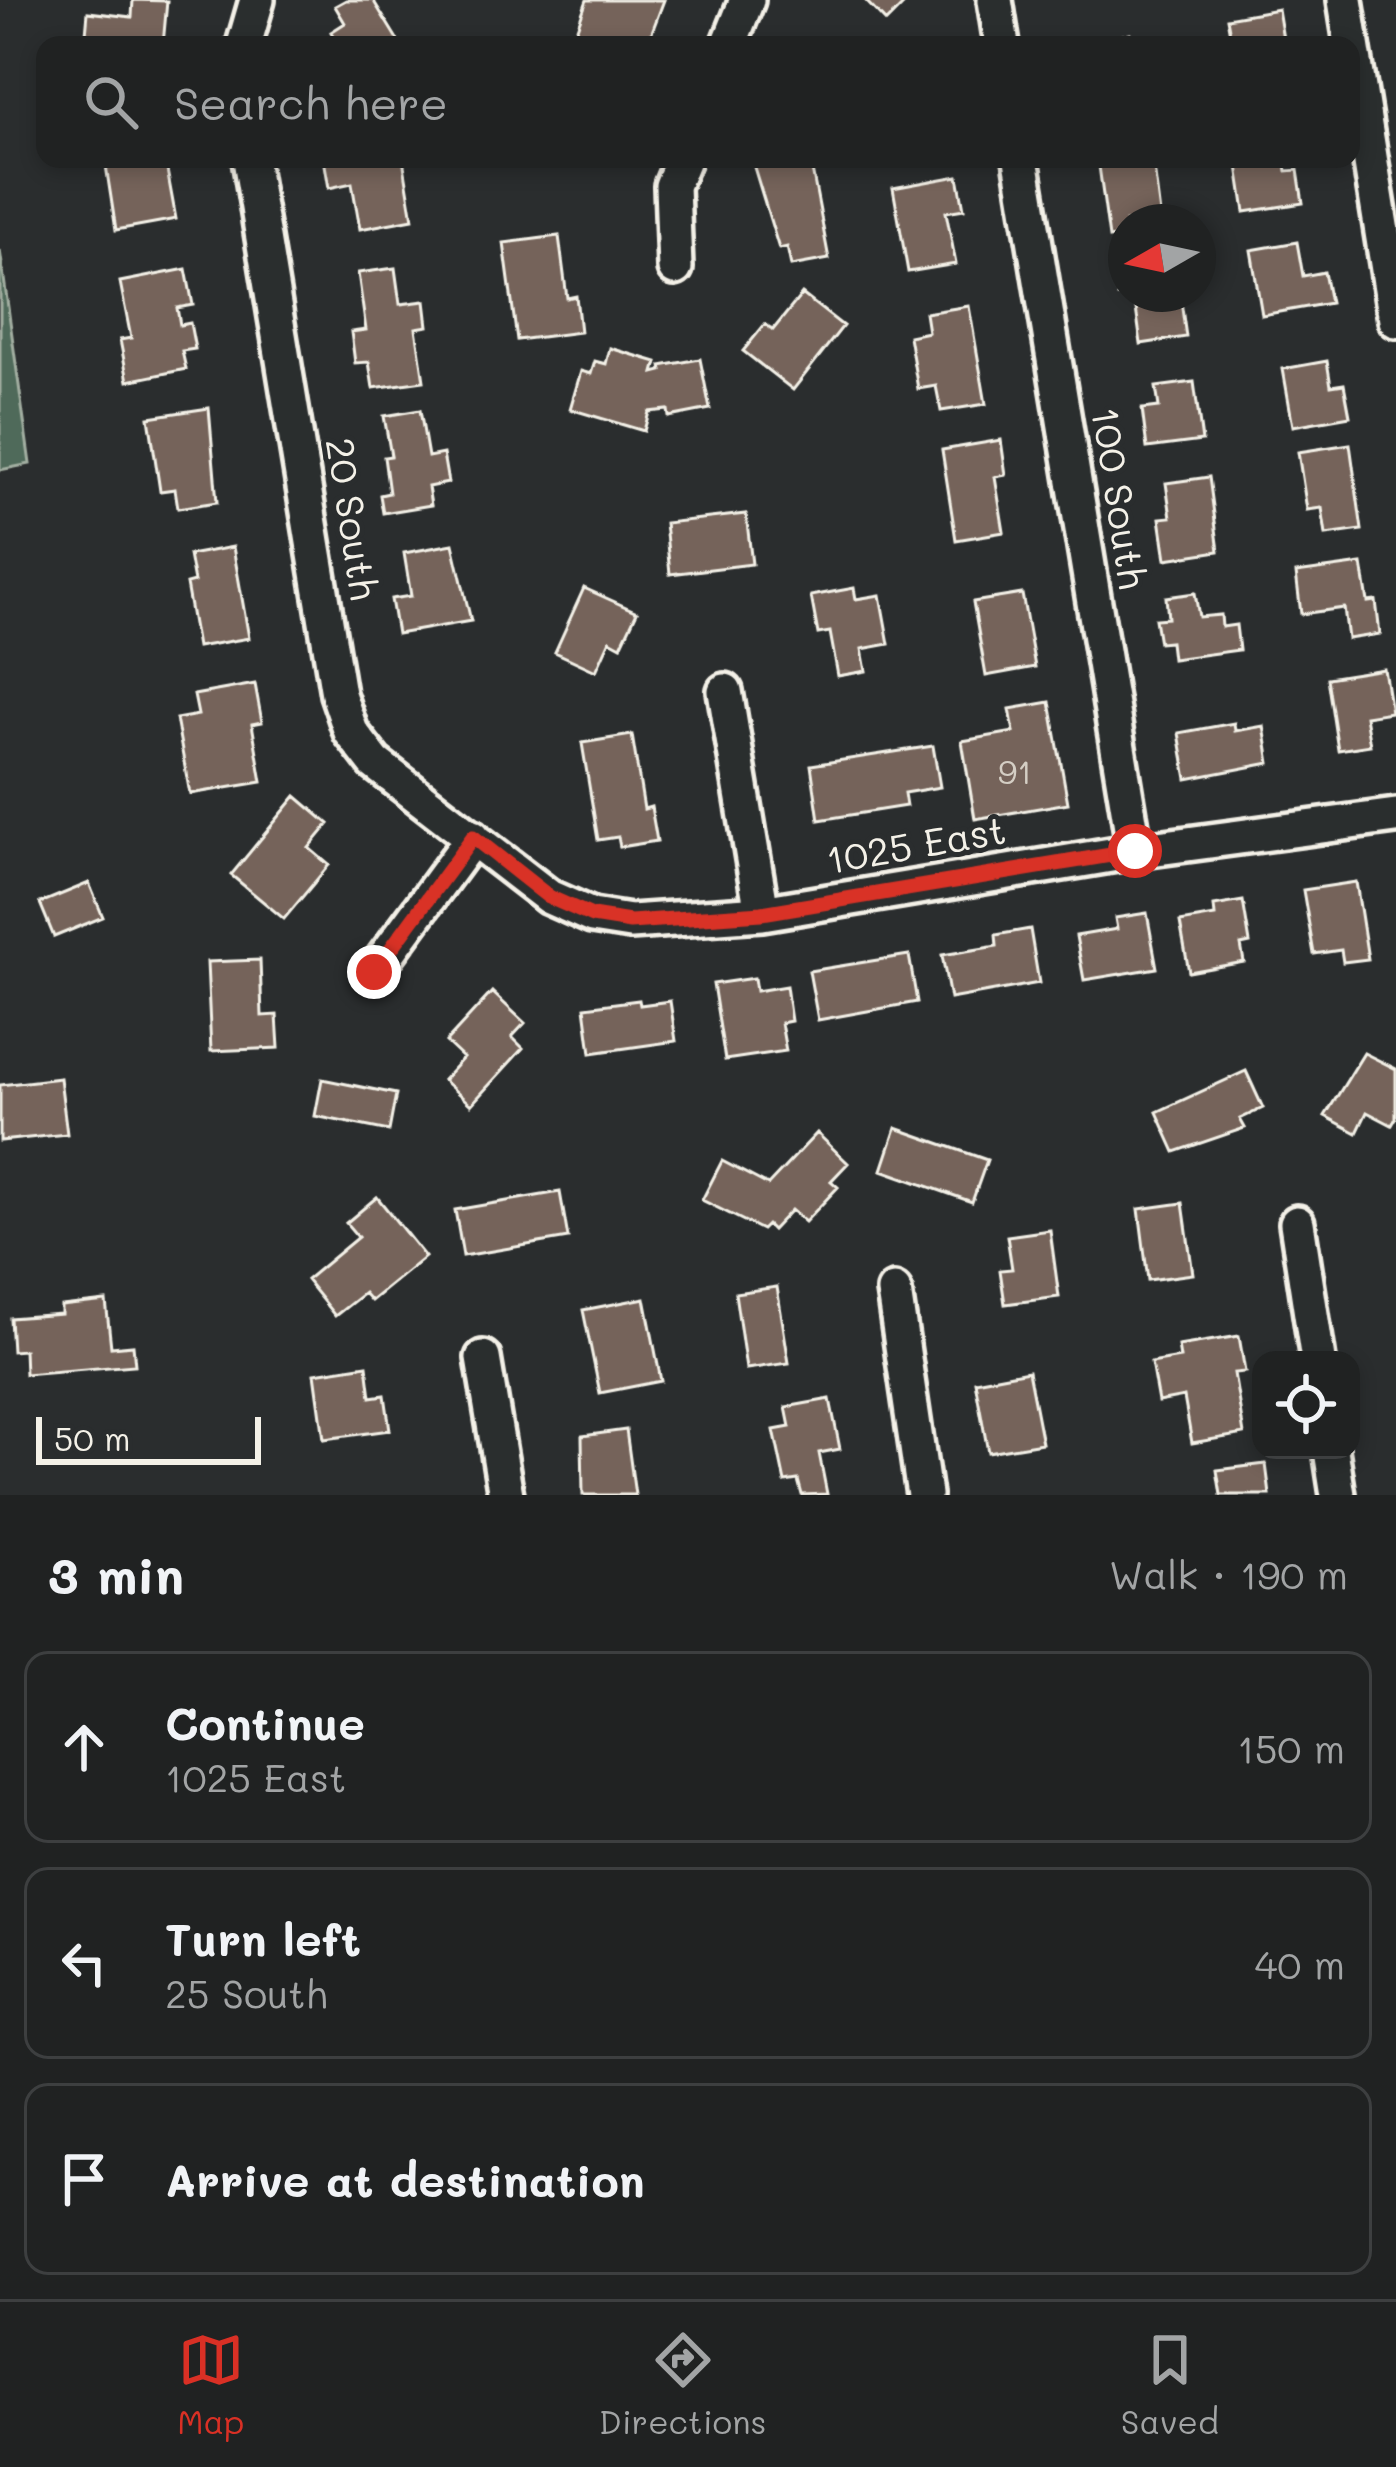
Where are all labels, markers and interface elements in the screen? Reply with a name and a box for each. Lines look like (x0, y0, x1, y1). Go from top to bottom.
search box (36, 36, 1360, 168)
icon: search (78, 69, 144, 135)
text: Search here (174, 73, 448, 131)
north arrow (1108, 204, 1216, 312)
street label: 100 South (1081, 403, 1160, 592)
street label: 20 South (315, 434, 391, 604)
house number: 91 (998, 749, 1032, 792)
street label: 1025 East (822, 803, 1009, 884)
route start (1108, 824, 1162, 878)
route end (347, 945, 401, 999)
map controls (1252, 1351, 1360, 1459)
button: locate (1252, 1351, 1360, 1459)
scale bar (36, 1411, 261, 1464)
text: 50 m (54, 1416, 130, 1459)
text: 3 min (48, 1540, 184, 1607)
text: Walk · 190 m (1109, 1548, 1348, 1599)
text: Continue (165, 1693, 365, 1751)
icon: ahead (51, 1714, 117, 1780)
text: 150 m (1237, 1722, 1345, 1773)
text: 1025 East (165, 1751, 346, 1802)
text: Turn left (165, 1909, 361, 1967)
icon: left (51, 1930, 117, 1996)
text: 40 m (1254, 1938, 1345, 1989)
text: 25 South (165, 1967, 328, 2018)
icon: arrive (51, 2146, 117, 2212)
text: Arrive at destination (165, 2150, 645, 2208)
tab: Map (177, 2327, 244, 2442)
tab: Directions (599, 2327, 766, 2442)
tab: Saved (1121, 2327, 1219, 2442)

